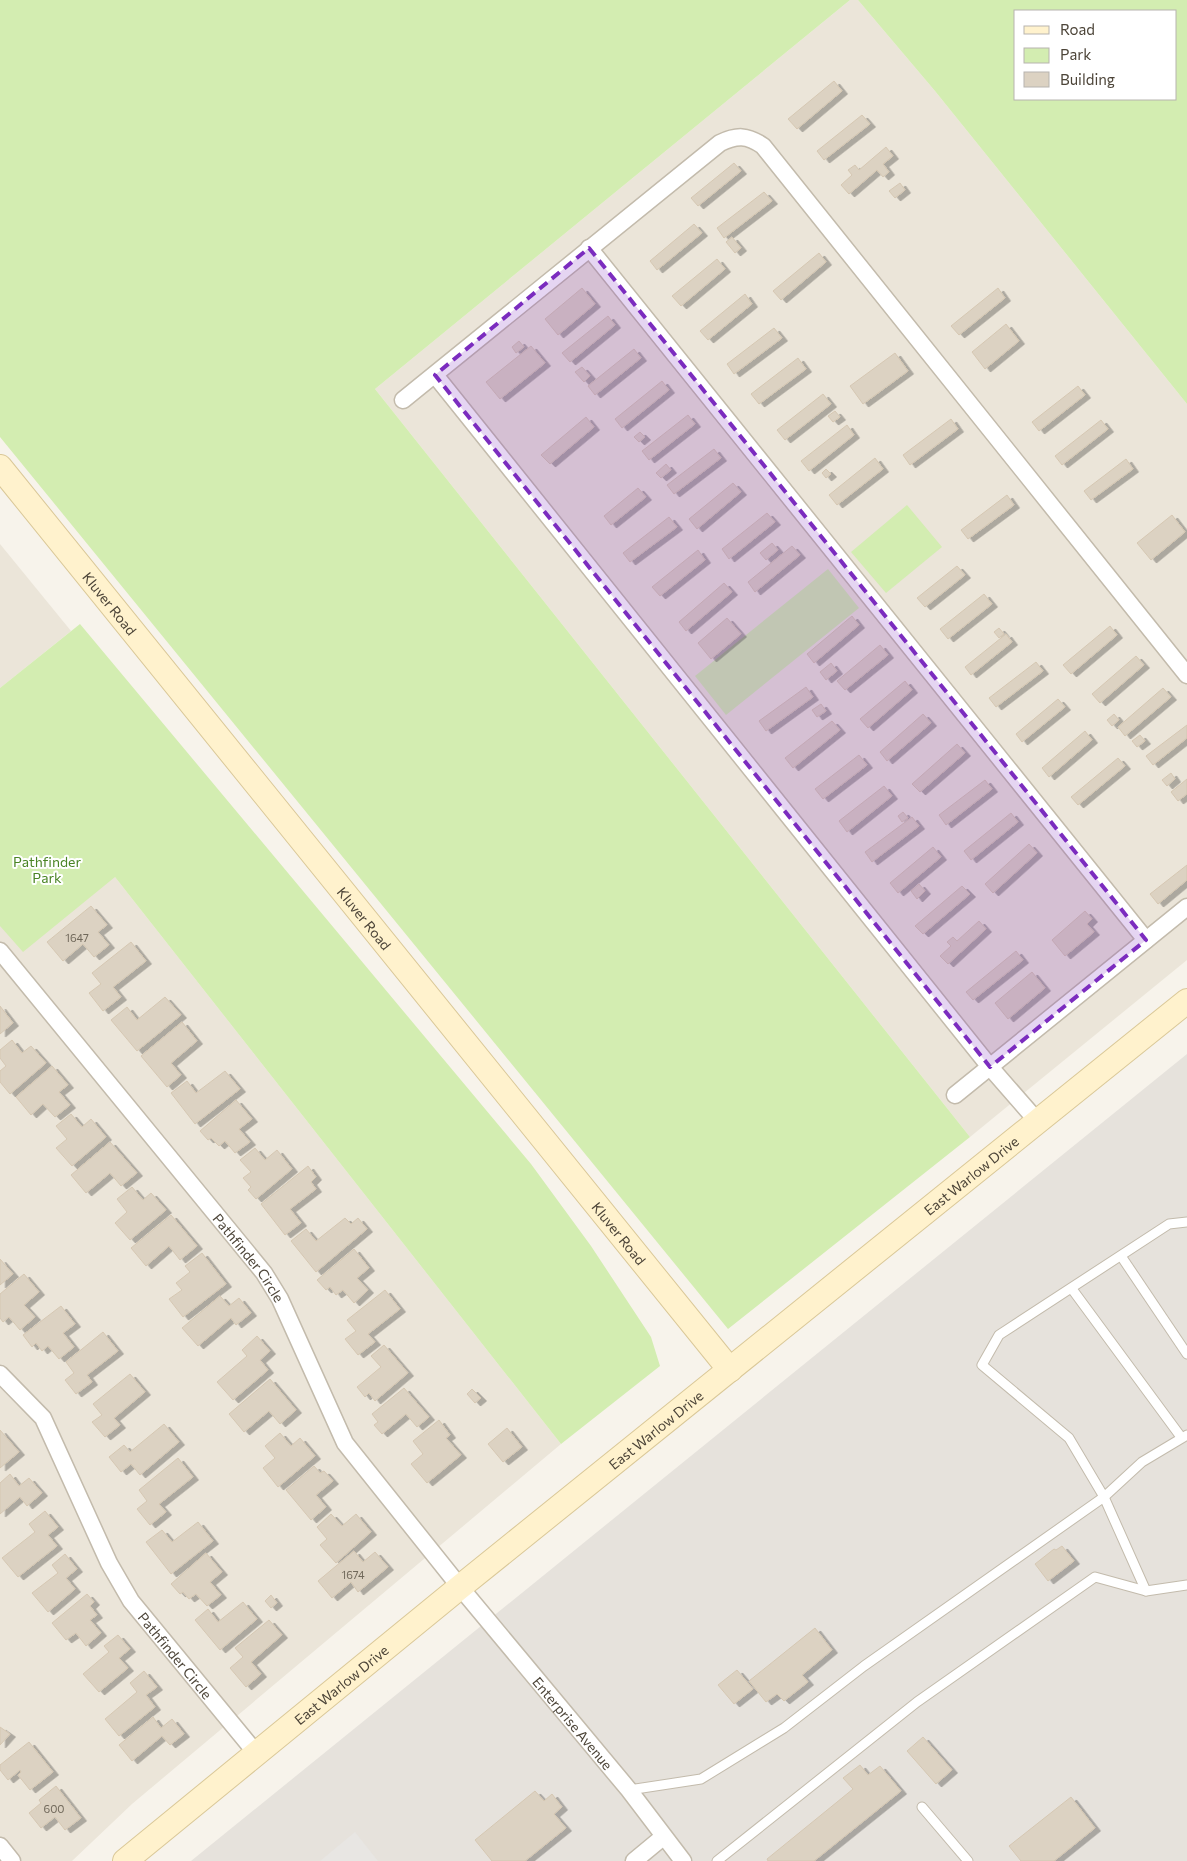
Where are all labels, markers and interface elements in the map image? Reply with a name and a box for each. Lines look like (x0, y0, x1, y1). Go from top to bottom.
legend (1014, 10, 1177, 100)
text: Road (1060, 20, 1095, 38)
text: Park (1060, 45, 1091, 63)
text: Building (1060, 70, 1115, 88)
street label: Kluver Road (79, 568, 141, 638)
park label: Pathfinder Park (13, 853, 81, 886)
street label: Kluver Road (334, 883, 395, 953)
house number: 1647 (65, 931, 89, 944)
street label: East Warlow Drive (920, 1132, 1022, 1218)
street label: Kluver Road (589, 1198, 650, 1268)
street label: Pathfinder Circle (210, 1210, 288, 1305)
street label: East Warlow Drive (605, 1386, 706, 1472)
house number: 1674 (341, 1568, 365, 1581)
street label: Pathfinder Circle (135, 1608, 216, 1702)
street label: East Warlow Drive (291, 1641, 391, 1728)
street label: Enterprise Avenue (530, 1673, 617, 1773)
house number: 600 (43, 1802, 65, 1815)

